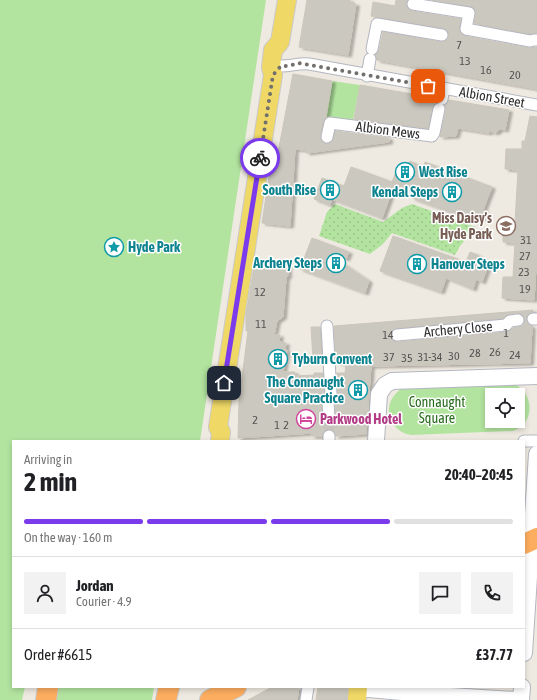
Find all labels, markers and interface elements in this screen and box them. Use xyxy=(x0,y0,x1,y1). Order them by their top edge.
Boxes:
house number: 7 xyxy=(456,38,462,52)
house number: 13 xyxy=(459,54,471,68)
house number: 16 xyxy=(480,63,492,77)
house number: 20 xyxy=(509,68,521,82)
pin xyxy=(411,69,445,103)
icon: bag xyxy=(417,75,439,97)
street label: Albion Street xyxy=(458,83,526,111)
street label: Albion Mews xyxy=(355,118,421,142)
courier xyxy=(240,138,280,178)
icon: bike xyxy=(249,147,271,169)
building icon: West Rise xyxy=(394,161,416,183)
place label: West Rise xyxy=(418,164,468,180)
building icon: South Rise xyxy=(319,179,341,201)
building icon: Kendal Steps xyxy=(441,181,463,203)
place label: South Rise xyxy=(263,182,316,198)
place label: Kendal Steps xyxy=(372,184,438,200)
place label: Miss Daisy’s Hyde Park xyxy=(432,210,493,242)
school or university icon: Miss Daisy’s Hyde Park xyxy=(495,215,517,237)
house number: 31 xyxy=(520,233,532,247)
place icon: Hyde Park xyxy=(103,236,125,258)
place label: Hyde Park xyxy=(128,239,181,255)
house number: 27 xyxy=(519,249,531,263)
building icon: Archery Steps xyxy=(325,252,347,274)
building icon: Hanover Steps xyxy=(406,253,428,275)
place label: Archery Steps xyxy=(252,255,322,271)
place label: Hanover Steps xyxy=(431,256,505,272)
house number: 23 xyxy=(518,265,530,279)
house number: 19 xyxy=(519,282,531,296)
house number: 12 xyxy=(254,285,266,299)
house number: 11 xyxy=(255,317,267,331)
street label: Archery Close xyxy=(423,318,493,340)
house number: 1 xyxy=(503,326,509,340)
house number: 14 xyxy=(382,328,394,342)
house number: 26 xyxy=(489,345,501,359)
house number: 28 xyxy=(469,346,481,360)
building icon: Tyburn Convent xyxy=(267,348,289,370)
house number: 24 xyxy=(509,348,521,362)
house number: 30 xyxy=(448,349,460,363)
house number: 37 xyxy=(383,350,395,364)
house number: 31-34 xyxy=(418,350,443,364)
place label: Tyburn Convent xyxy=(292,351,372,367)
house number: 35 xyxy=(401,351,413,365)
pin xyxy=(207,366,241,400)
icon: home xyxy=(213,372,235,394)
place label: The Connaught Square Practice xyxy=(265,374,344,406)
building icon: The Connaught Square Practice xyxy=(347,379,369,401)
map controls xyxy=(485,388,525,428)
button: locate xyxy=(485,388,525,428)
park label: Connaught Square xyxy=(409,394,465,426)
hotel icon: Parkwood Hotel xyxy=(295,408,317,430)
place label: Parkwood Hotel xyxy=(320,411,402,427)
house number: 2 xyxy=(252,413,258,427)
house number: 1 xyxy=(274,418,280,432)
house number: 2 xyxy=(283,418,289,432)
text: Arriving in xyxy=(24,452,72,467)
text: 20:40–20:45 xyxy=(445,466,513,483)
text: 2 min xyxy=(24,467,77,497)
text: On the way · 160 m xyxy=(24,530,112,545)
button: person xyxy=(24,572,66,614)
button: chat xyxy=(419,572,461,614)
button: phone xyxy=(471,572,513,614)
text: Jordan xyxy=(76,577,114,594)
text: Courier · 4.9 xyxy=(76,594,132,609)
text: Order #6615 xyxy=(24,646,92,663)
text: £37.77 xyxy=(476,646,513,663)

